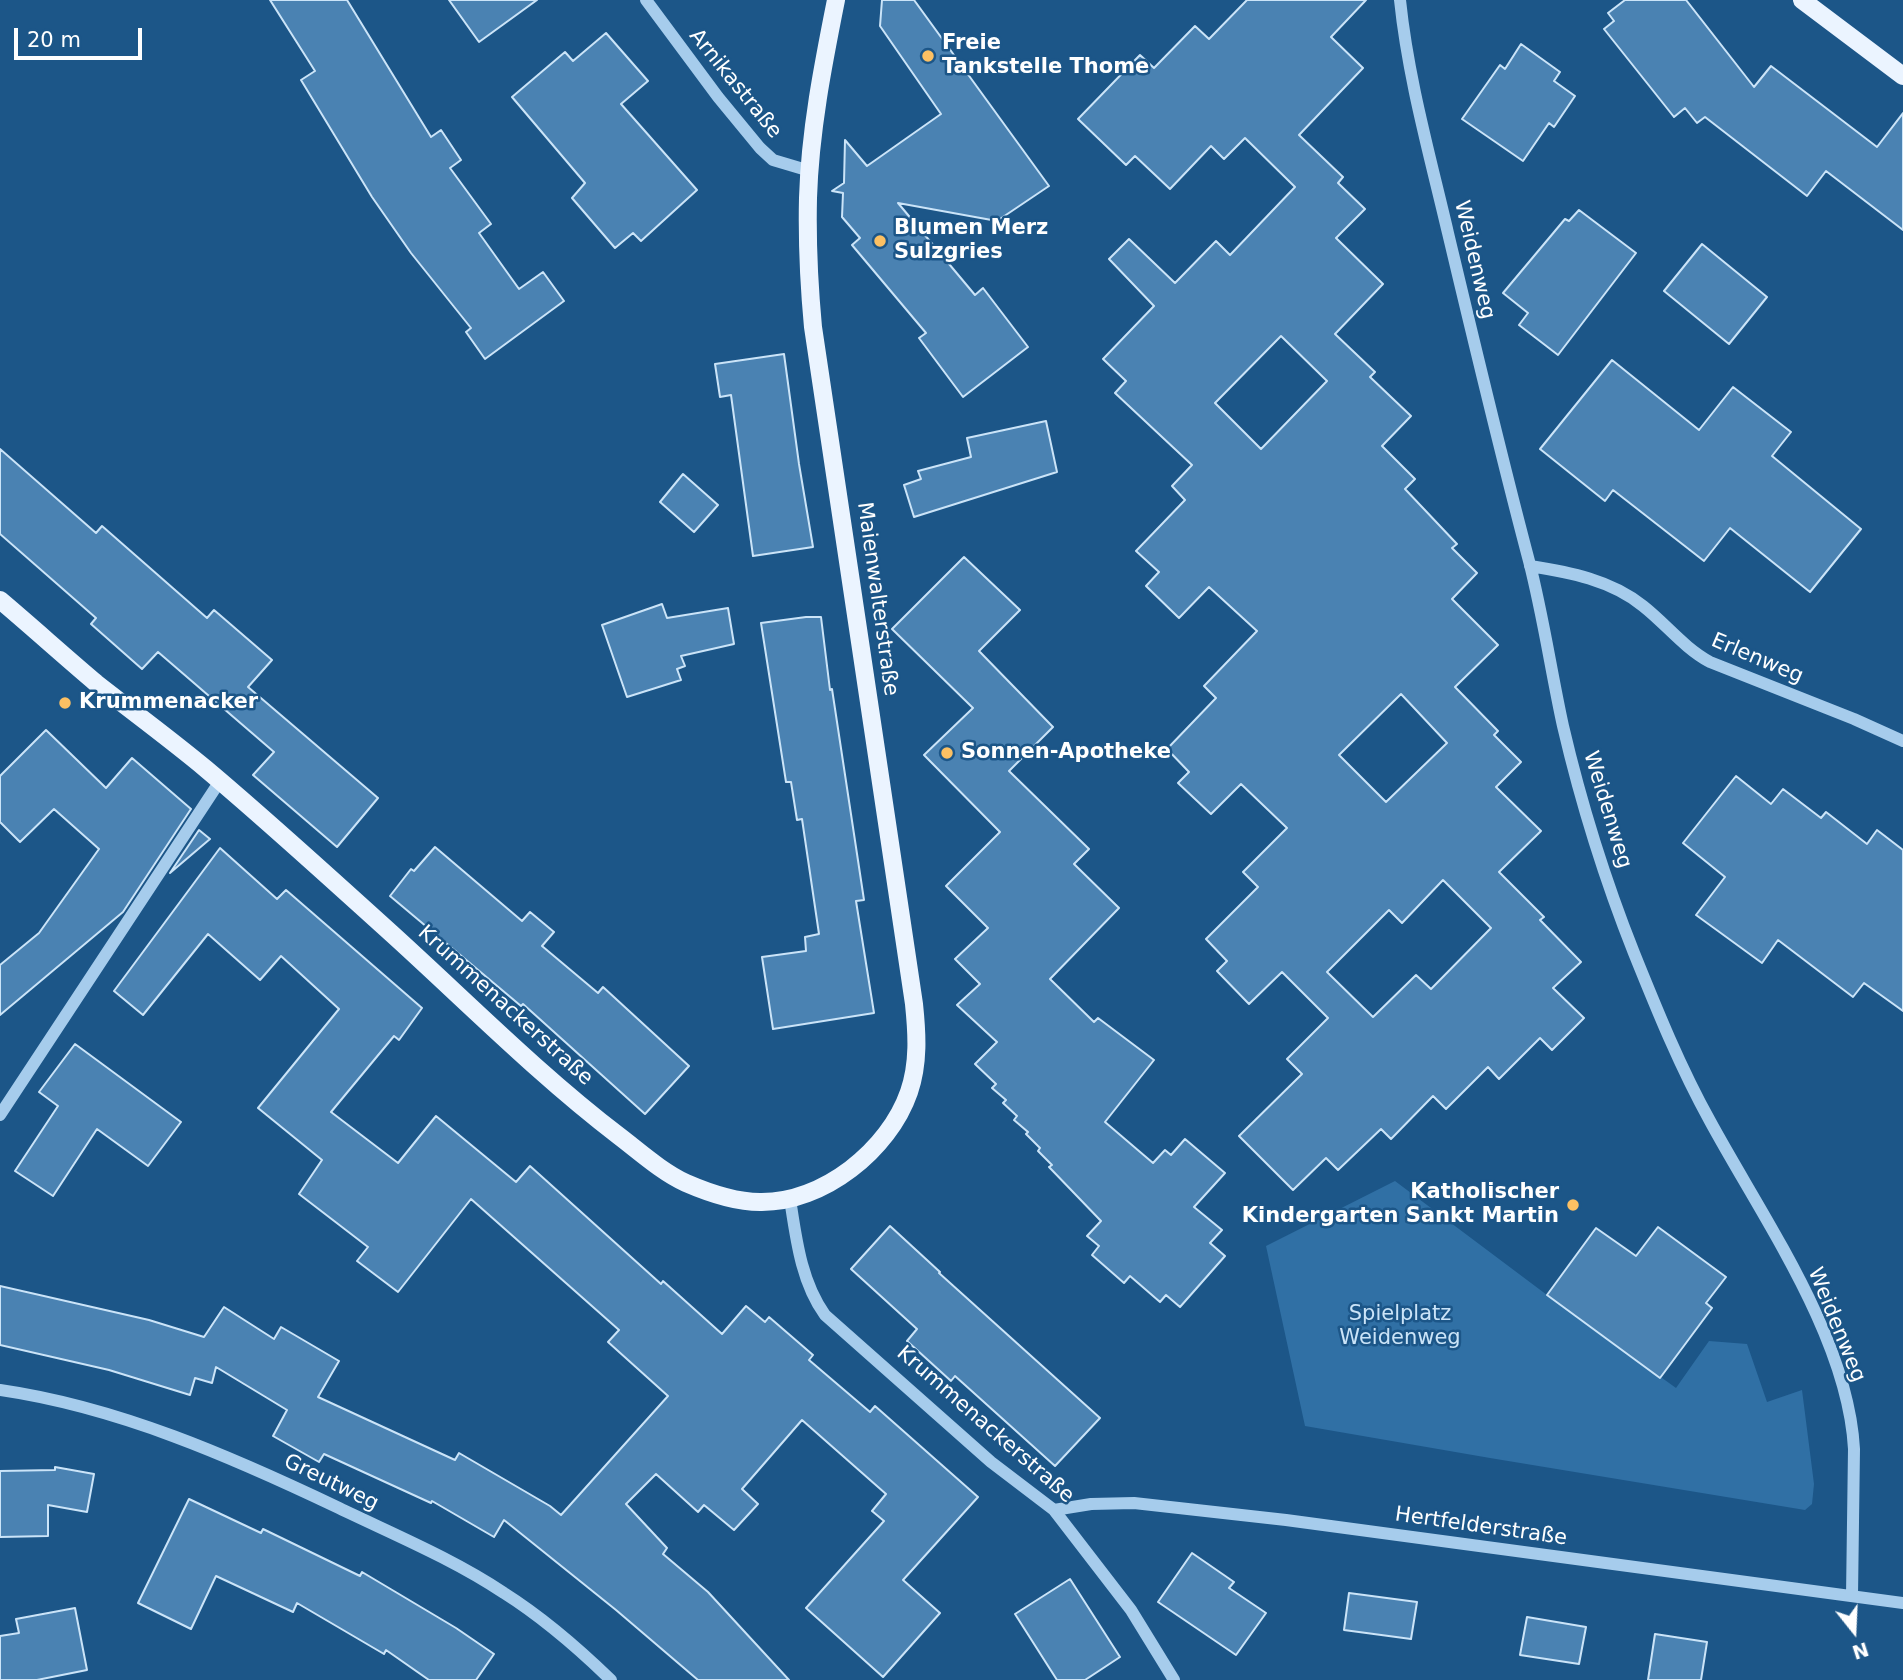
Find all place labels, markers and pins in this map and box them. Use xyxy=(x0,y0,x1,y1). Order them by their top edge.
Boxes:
place label: Freie Tankstelle Thome xyxy=(942,31,1149,81)
marker: Freie Tankstelle Thome xyxy=(920,48,936,64)
place label: Blumen Merz Sulzgries xyxy=(894,216,1048,266)
marker: Blumen Merz Sulzgries xyxy=(872,233,888,249)
place label: Krummenacker xyxy=(79,690,258,716)
marker: Krummenacker xyxy=(57,695,73,711)
place label: Sonnen-Apotheke xyxy=(961,740,1171,766)
marker: Sonnen-Apotheke xyxy=(939,745,955,761)
place label: Katholischer Kindergarten Sankt Martin xyxy=(1242,1180,1559,1230)
marker: Katholischer Kindergarten Sankt Martin xyxy=(1565,1197,1581,1213)

